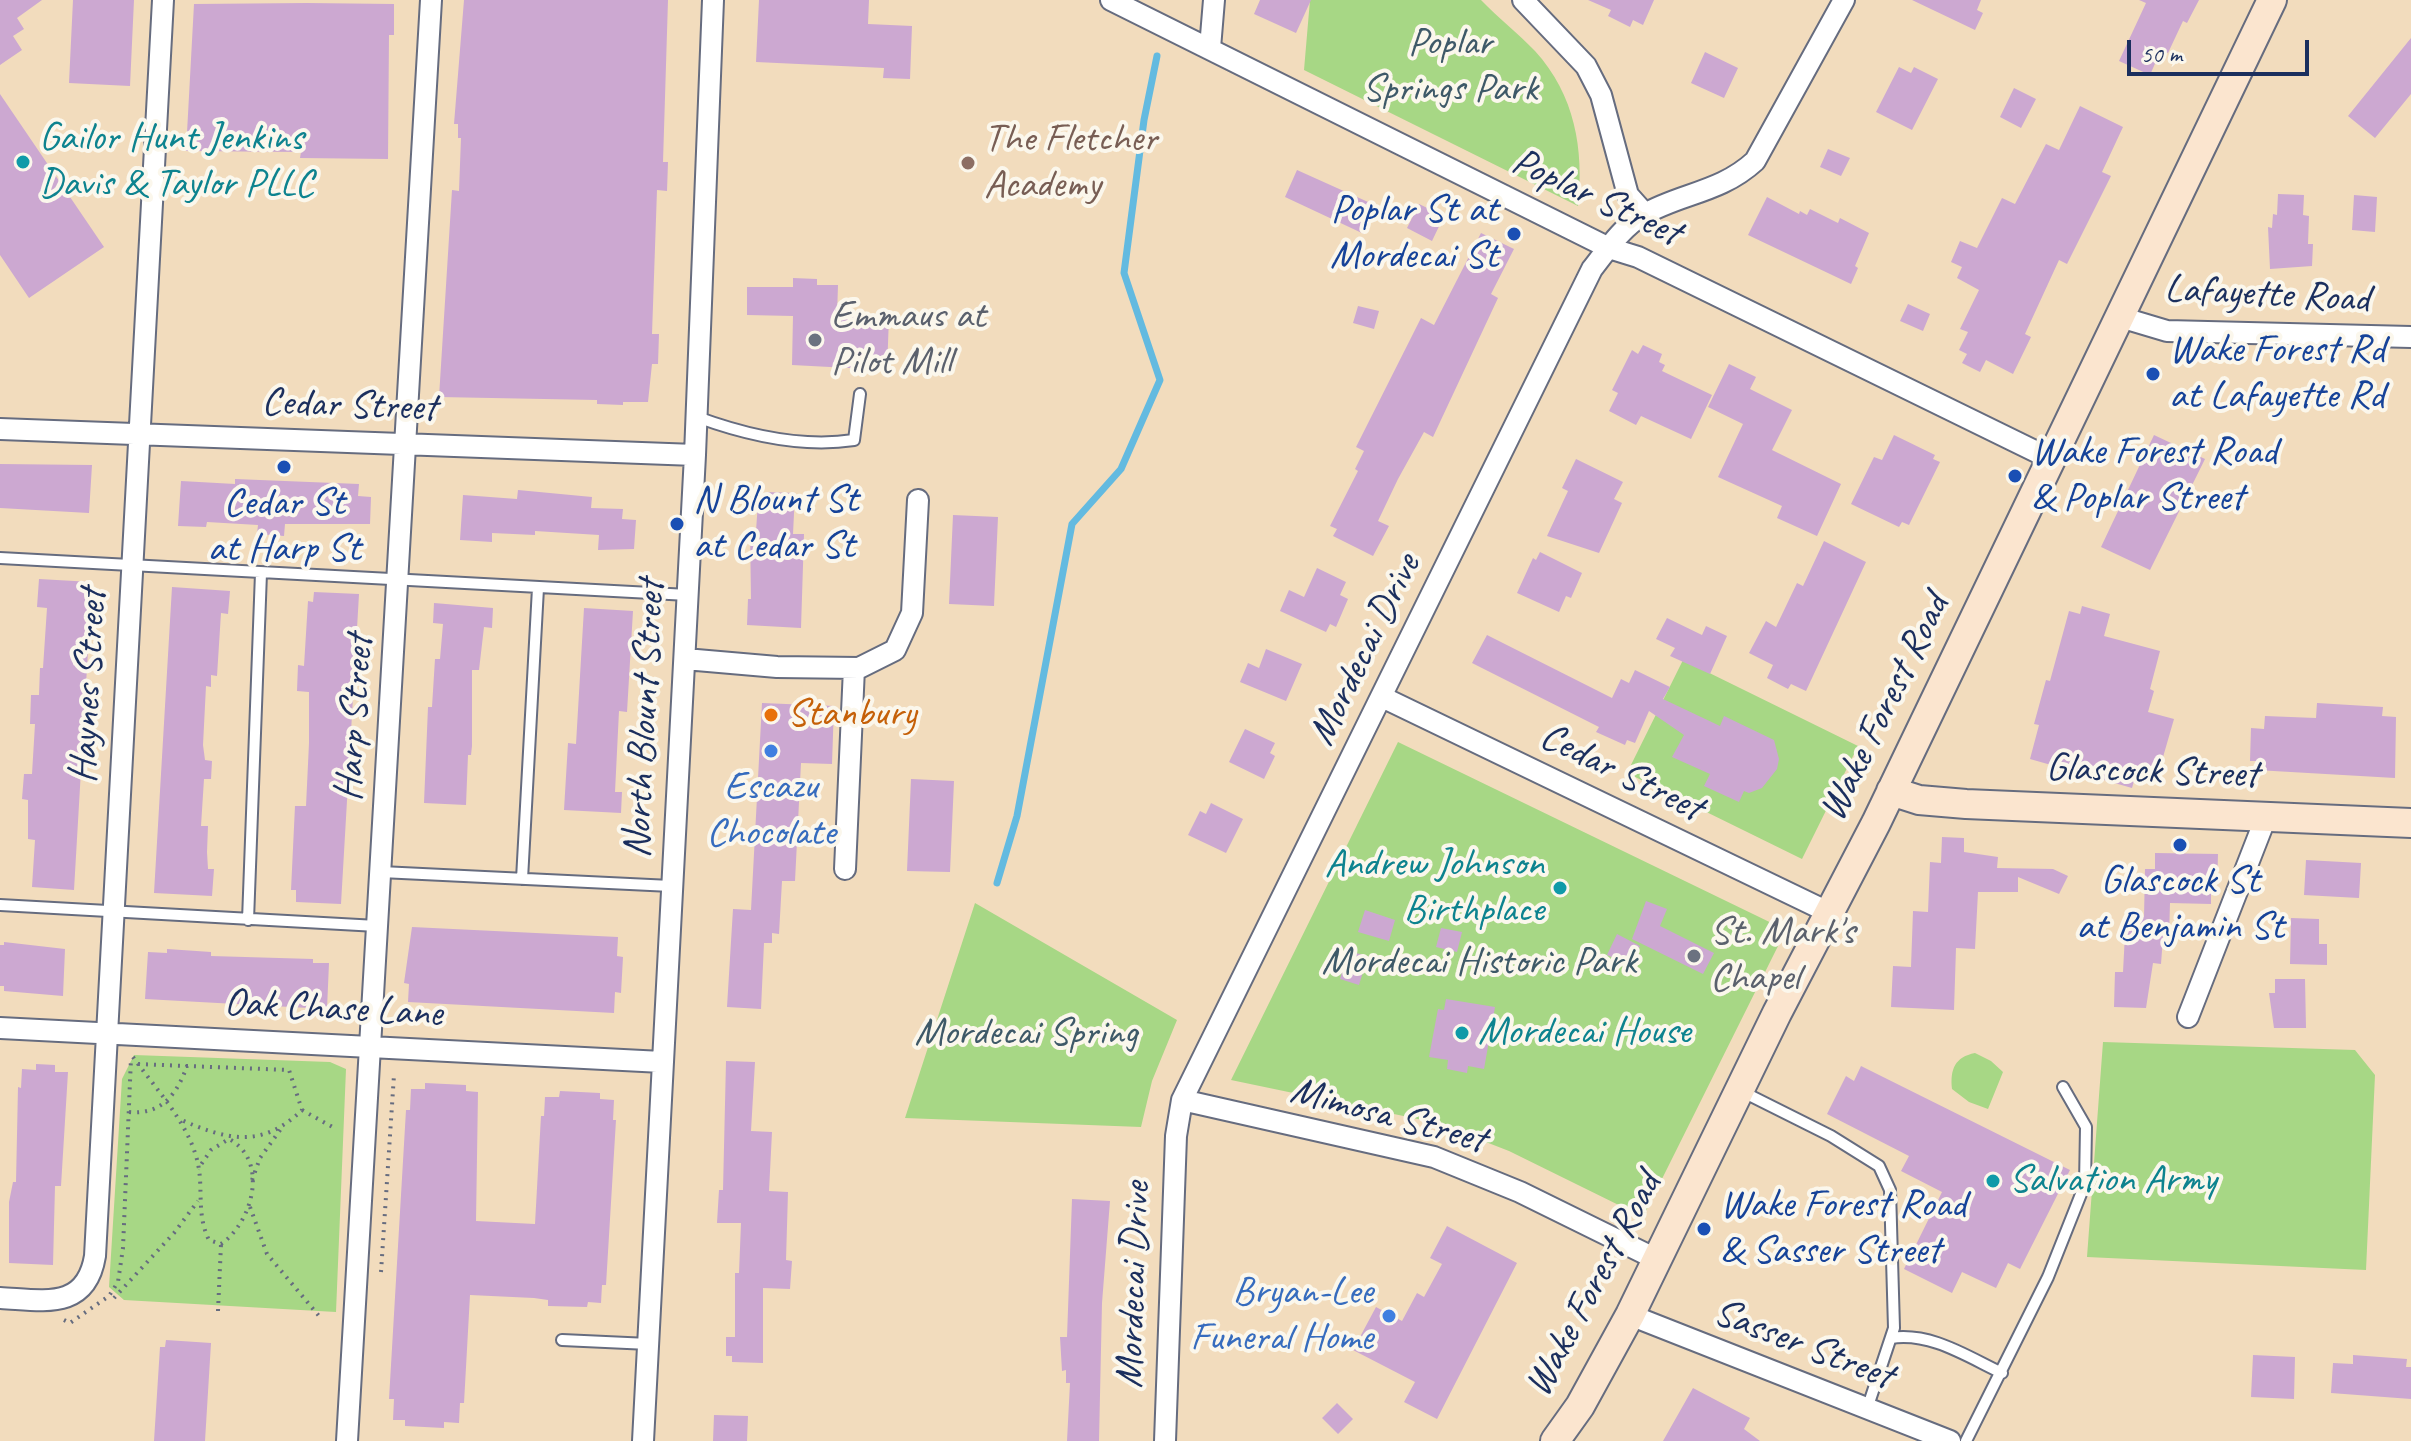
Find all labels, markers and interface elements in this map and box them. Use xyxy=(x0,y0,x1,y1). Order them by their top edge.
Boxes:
park label: Poplar Springs Park xyxy=(1362,20,1538,114)
scale bar xyxy=(2131,24,2313,74)
text: 50 m xyxy=(2141,39,2182,69)
place label: Gailor Hunt Jenkins Davis & Taylor PLLC xyxy=(39,115,313,209)
place label: The Fletcher Academy xyxy=(984,116,1157,210)
street label: Poplar Street xyxy=(1504,138,1688,258)
marker: Gailor Hunt Jenkins Davis & Taylor PLLC xyxy=(14,153,32,171)
marker: The Fletcher Academy xyxy=(959,154,977,172)
place label: Poplar St at Mordecai St xyxy=(1330,187,1498,281)
marker: Poplar St at Mordecai St xyxy=(1505,225,1523,243)
street label: Lafayette Road xyxy=(2163,266,2371,324)
place label: Emmaus at Pilot Mill xyxy=(831,293,985,387)
place label: Wake Forest Rd at Lafayette Rd xyxy=(2169,327,2385,421)
marker: Emmaus at Pilot Mill xyxy=(806,331,824,349)
marker: Wake Forest Rd at Lafayette Rd xyxy=(2144,365,2162,383)
street label: Cedar Street xyxy=(261,379,437,433)
place label: Wake Forest Road & Poplar Street xyxy=(2031,429,2277,523)
marker: Cedar St at Harp St xyxy=(275,458,293,476)
marker: Wake Forest Road & Poplar Street xyxy=(2006,467,2024,485)
place label: N Blount St at Cedar St xyxy=(693,477,858,571)
place label: Cedar St at Harp St xyxy=(207,480,361,574)
marker: N Blount St at Cedar St xyxy=(668,515,686,533)
street label: Mordecai Drive xyxy=(1298,547,1432,753)
street label: North Blount Street xyxy=(614,579,676,859)
street label: Wake Forest Road xyxy=(1810,587,1960,829)
street label: Haynes Street xyxy=(60,588,118,784)
street label: Harp Street xyxy=(325,633,385,803)
place label: Stanbury xyxy=(787,691,916,739)
marker: Stanbury xyxy=(762,706,780,724)
street label: Cedar Street xyxy=(1532,713,1710,833)
marker: Escazu Chocolate xyxy=(762,742,780,760)
street label: Glascock Street xyxy=(2045,744,2259,800)
place label: Escazu Chocolate xyxy=(706,764,836,858)
marker: Glascock St at Benjamin St xyxy=(2171,836,2189,854)
place label: Andrew Johnson Birthplace xyxy=(1325,841,1544,935)
place label: Glascock St at Benjamin St xyxy=(2076,858,2284,952)
marker: Andrew Johnson Birthplace xyxy=(1551,879,1569,897)
place label: St. Mark's Chapel xyxy=(1710,909,1855,1003)
park label: Mordecai Historic Park xyxy=(1321,939,1637,987)
marker: St. Mark's Chapel xyxy=(1685,947,1703,965)
street label: Oak Chase Lane xyxy=(223,979,443,1039)
place label: Mordecai House xyxy=(1478,1009,1691,1057)
park label: Mordecai Spring xyxy=(914,1010,1138,1058)
marker: Mordecai House xyxy=(1453,1024,1471,1042)
street label: Mimosa Street xyxy=(1285,1067,1491,1165)
place label: Salvation Army xyxy=(2009,1157,2216,1205)
street label: Wake Forest Road xyxy=(1515,1165,1673,1405)
marker: Salvation Army xyxy=(1984,1172,2002,1190)
street label: Mordecai Drive xyxy=(1106,1181,1162,1389)
place label: Wake Forest Road & Sasser Street xyxy=(1720,1182,1966,1276)
marker: Wake Forest Road & Sasser Street xyxy=(1695,1220,1713,1238)
place label: Bryan-Lee Funeral Home xyxy=(1190,1269,1373,1363)
street label: Sasser Street xyxy=(1707,1289,1899,1401)
marker: Bryan-Lee Funeral Home xyxy=(1380,1307,1398,1325)

